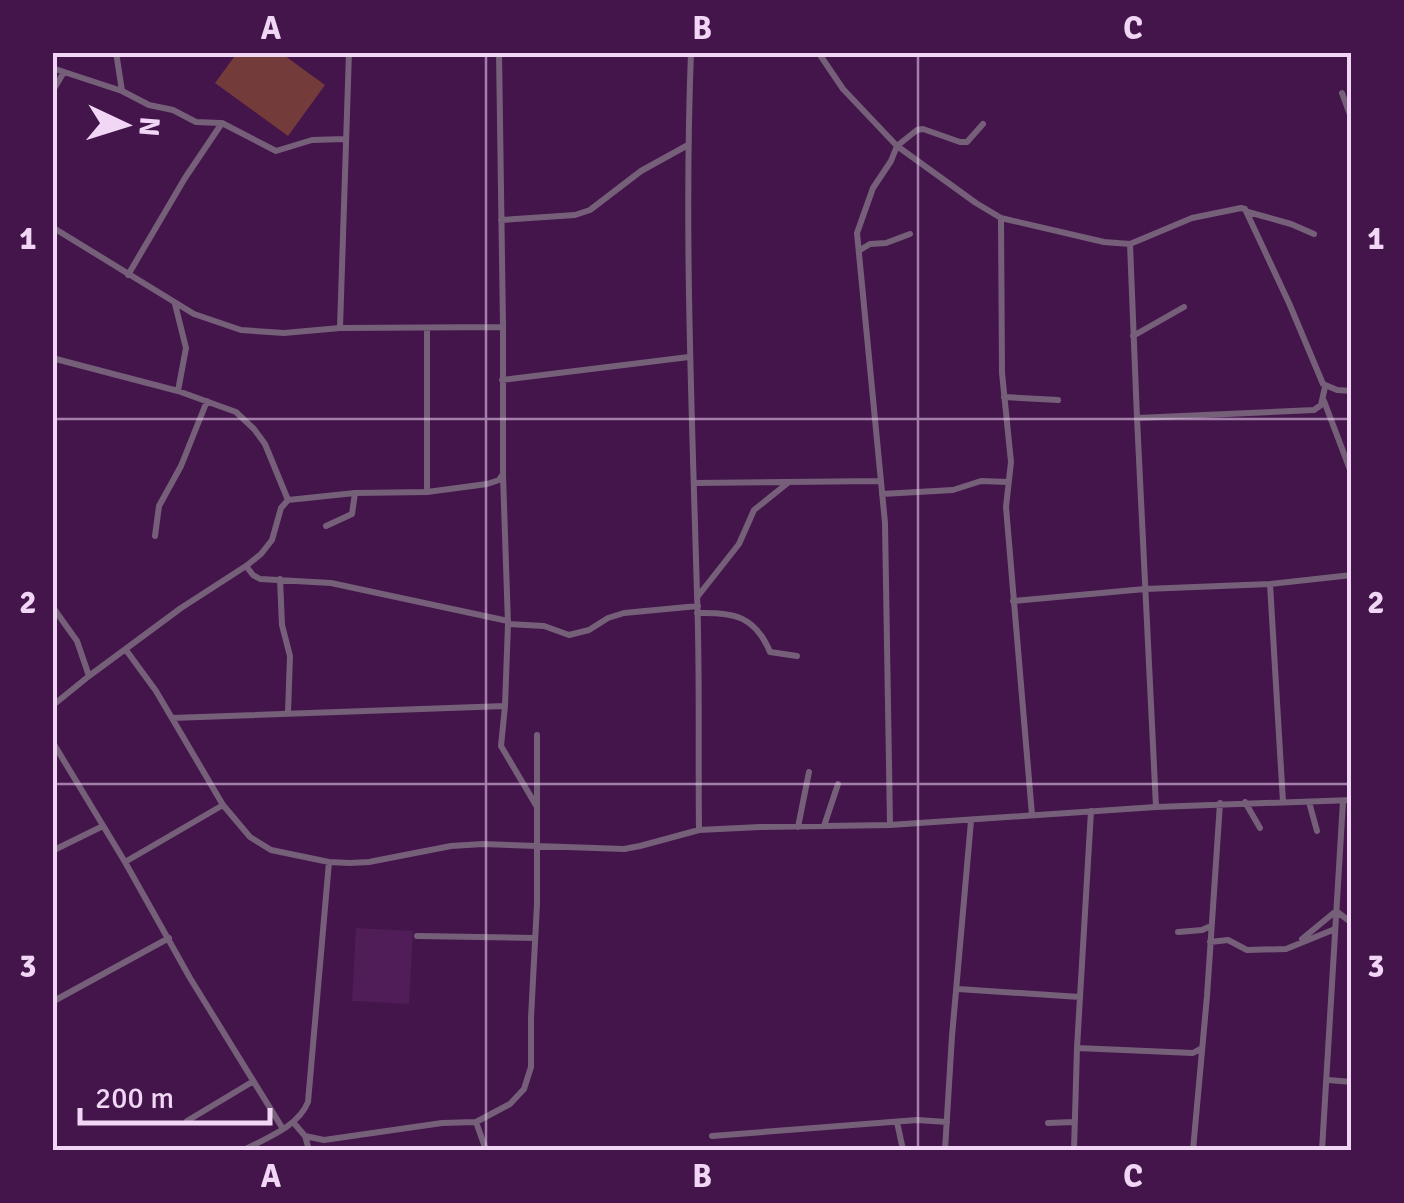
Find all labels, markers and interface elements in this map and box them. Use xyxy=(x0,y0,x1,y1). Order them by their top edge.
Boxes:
text: A xyxy=(261,9,282,48)
text: B xyxy=(692,9,712,48)
text: C xyxy=(1123,9,1143,48)
north arrow xyxy=(75,75,175,175)
text: N xyxy=(131,116,167,138)
text: 1 xyxy=(19,219,37,258)
text: 1 xyxy=(1367,219,1385,258)
text: 2 xyxy=(19,583,37,622)
text: 2 xyxy=(1367,583,1385,622)
text: 3 xyxy=(19,947,37,986)
text: 3 xyxy=(1367,947,1385,986)
scale bar xyxy=(80,1063,270,1125)
text: 200 m xyxy=(95,1080,174,1117)
text: A xyxy=(261,1157,282,1196)
text: B xyxy=(692,1157,712,1196)
text: C xyxy=(1123,1157,1143,1196)

